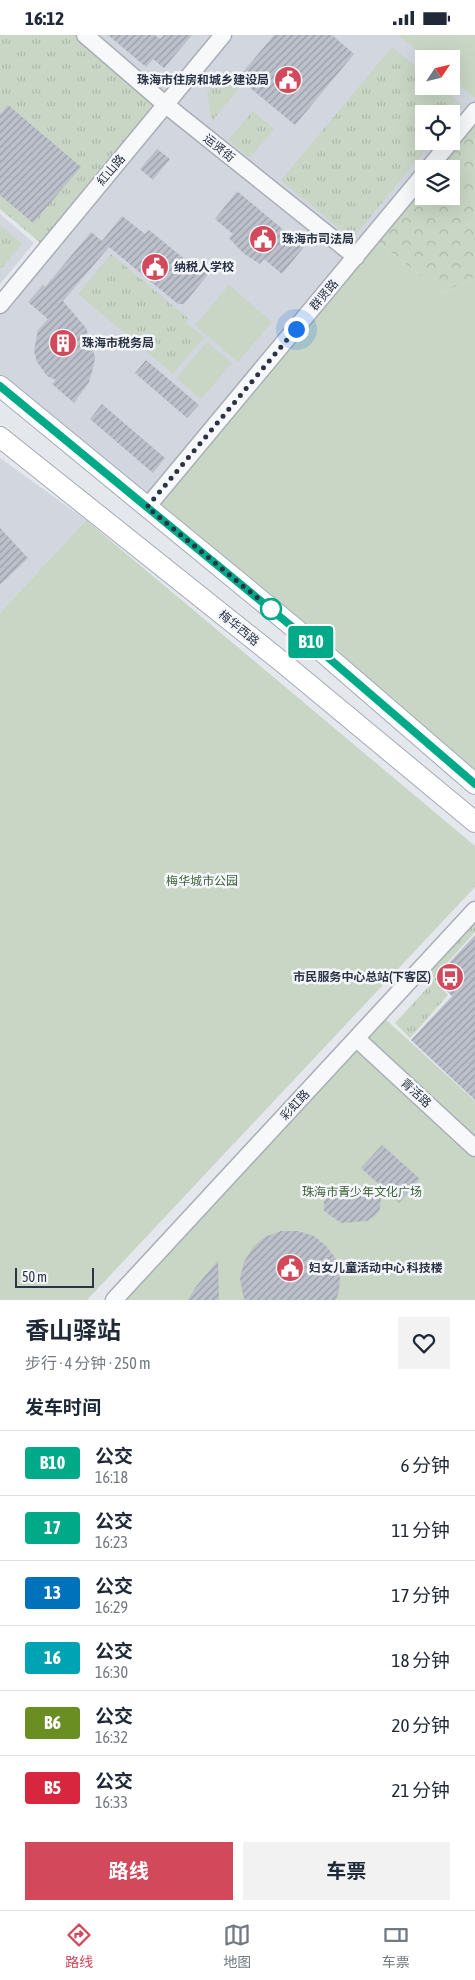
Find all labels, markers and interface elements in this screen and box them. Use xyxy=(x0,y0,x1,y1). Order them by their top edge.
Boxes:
text: 16:12 xyxy=(25,7,64,29)
north arrow xyxy=(415,50,460,95)
map controls xyxy=(415,50,460,205)
public building icon: 珠海市住房和城乡建设局 xyxy=(273,65,303,95)
place label: 珠海市住房和城乡建设局 xyxy=(137,73,269,87)
button: locate xyxy=(415,105,460,150)
street label: 运贤街 xyxy=(201,131,237,165)
street label: 紅山路 xyxy=(94,152,128,188)
button: layers xyxy=(415,160,460,205)
public building icon: 珠海市司法局 xyxy=(248,224,278,254)
place label: 珠海市司法局 xyxy=(282,232,354,246)
public building icon: 纳税人学校 xyxy=(140,252,170,282)
place label: 纳税人学校 xyxy=(174,260,234,274)
street label: 群贤路 xyxy=(307,277,341,313)
your location xyxy=(284,317,309,342)
building icon: 珠海市税务局 xyxy=(48,328,78,358)
place label: 珠海市税务局 xyxy=(82,336,154,350)
unlabelled marker xyxy=(260,598,282,620)
street label: 梅华西路 xyxy=(216,607,262,649)
line badge: B10 xyxy=(282,626,340,658)
text: B10 xyxy=(298,631,324,652)
park label: 梅华城市公园 xyxy=(166,874,238,888)
bus stop icon: 市民服务中心总站(下客区) xyxy=(435,962,465,992)
place label: 市民服务中心总站(下客区) xyxy=(293,970,431,984)
street label: 青活路 xyxy=(398,1076,434,1110)
street label: 彩虹路 xyxy=(278,1087,312,1123)
park label: 珠海市青少年文化广场 xyxy=(302,1185,422,1199)
public building icon: 妇女儿童活动中心 科技楼 xyxy=(275,1253,305,1283)
place label: 妇女儿童活动中心 科技楼 xyxy=(309,1261,443,1275)
scale bar xyxy=(15,1265,94,1288)
text: 50 m xyxy=(22,1269,47,1285)
text: 香山驿站 xyxy=(25,1317,121,1344)
button: heart xyxy=(398,1317,450,1369)
text: 步行 · 4 分钟 · 250 m xyxy=(25,1354,151,1372)
text: 发车时间 xyxy=(25,1396,101,1418)
text: 公交 xyxy=(95,1445,133,1467)
text: B10 xyxy=(40,1452,65,1473)
text: 6 分钟 xyxy=(400,1454,450,1476)
text: 16:18 xyxy=(95,1468,128,1486)
text: 公交 xyxy=(95,1510,133,1532)
text: 17 xyxy=(44,1517,61,1538)
text: 11 分钟 xyxy=(392,1519,450,1541)
text: 16:23 xyxy=(95,1533,128,1551)
text: 公交 xyxy=(95,1575,133,1597)
text: 13 xyxy=(44,1582,61,1603)
text: 17 分钟 xyxy=(392,1584,450,1606)
text: 16:29 xyxy=(95,1598,128,1616)
text: 公交 xyxy=(95,1640,133,1662)
text: 16 xyxy=(44,1647,61,1668)
text: 18 分钟 xyxy=(392,1649,450,1671)
text: 16:30 xyxy=(95,1663,128,1681)
text: 公交 xyxy=(95,1705,133,1727)
text: B6 xyxy=(44,1712,61,1733)
text: 20 分钟 xyxy=(392,1714,450,1736)
text: 16:32 xyxy=(95,1728,128,1746)
text: 公交 xyxy=(95,1770,133,1792)
text: B5 xyxy=(44,1777,61,1798)
text: 21 分钟 xyxy=(392,1779,450,1801)
text: 16:33 xyxy=(95,1793,128,1811)
button: 路线 xyxy=(25,1842,233,1900)
button: 车票 xyxy=(243,1842,450,1900)
tab: 路线 xyxy=(65,1921,93,1971)
tab: 地图 xyxy=(223,1921,251,1971)
tab: 车票 xyxy=(382,1921,410,1971)

